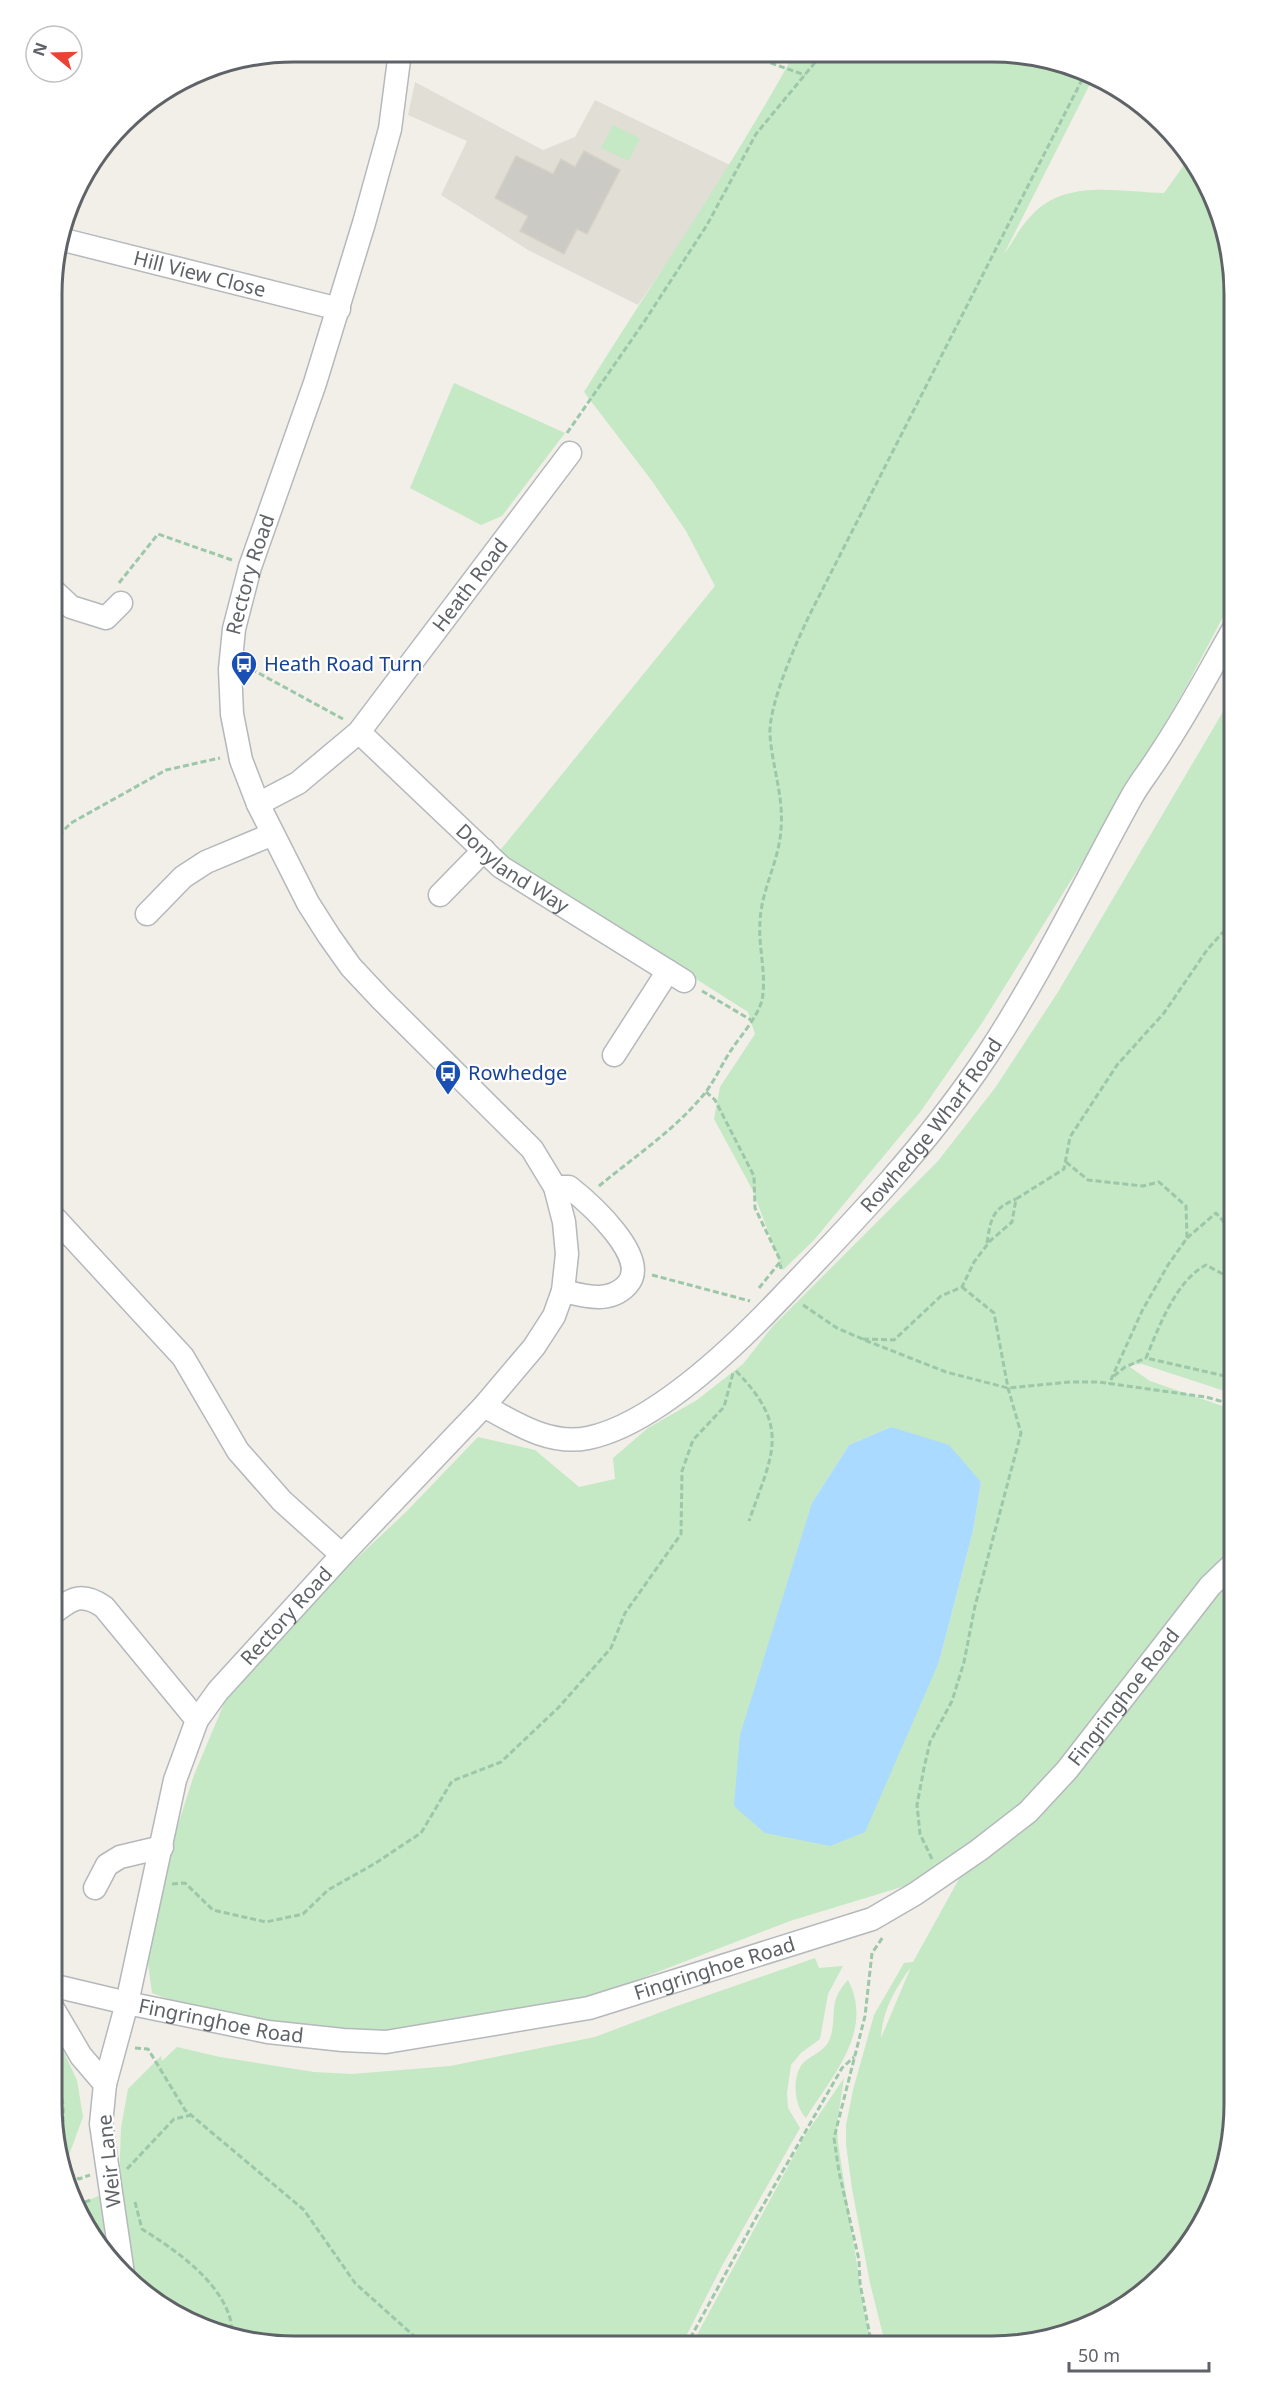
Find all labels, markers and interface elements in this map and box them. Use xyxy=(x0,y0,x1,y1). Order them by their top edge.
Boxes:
north arrow xyxy=(24,24,84,84)
text: N xyxy=(27,39,52,59)
street label: Hill View Close xyxy=(131,244,269,303)
street label: Rectory Road xyxy=(219,510,281,637)
street label: Heath Road xyxy=(426,533,514,637)
bus stop icon: Heath Road Turn xyxy=(229,649,259,687)
place label: Heath Road Turn xyxy=(264,650,422,677)
street label: Donyland Way xyxy=(450,817,575,920)
street label: Rowhedge Wharf Road xyxy=(854,1033,1008,1218)
bus stop icon: Rowhedge xyxy=(433,1058,463,1096)
place label: Rowhedge xyxy=(468,1059,567,1086)
street label: Rectory Road xyxy=(234,1561,338,1671)
street label: Fingringhoe Road xyxy=(1061,1622,1185,1771)
street label: Fingringhoe Road xyxy=(631,1930,798,2006)
street label: Fingringhoe Road xyxy=(136,1992,305,2049)
street label: Weir Lane xyxy=(90,2113,127,2209)
scale bar xyxy=(1069,2335,1208,2373)
text: 50 m xyxy=(1078,2343,1120,2367)

